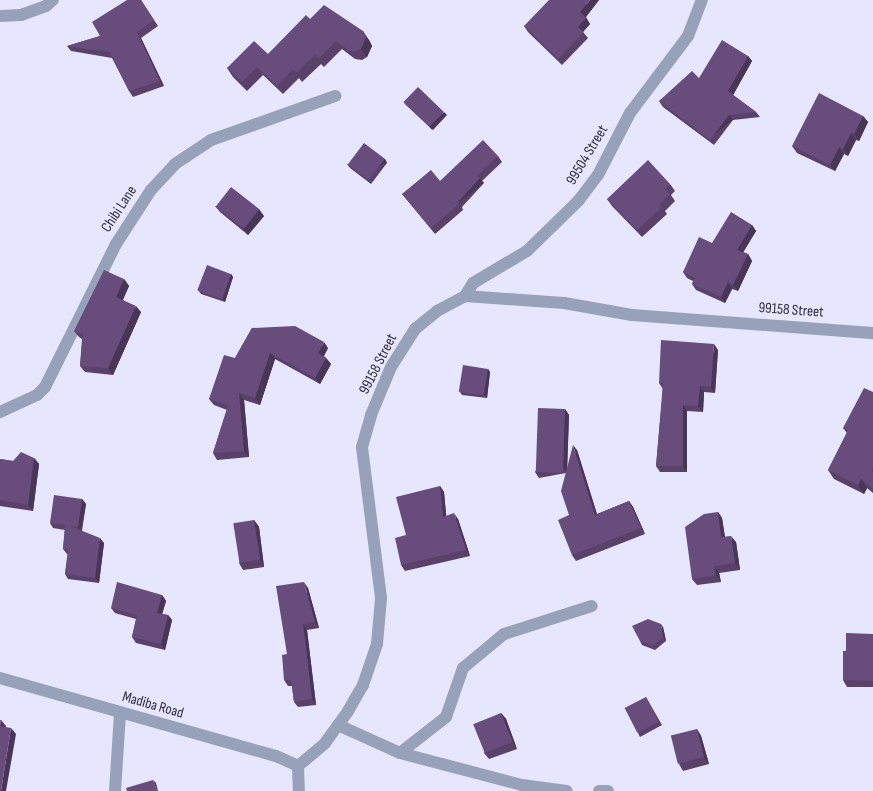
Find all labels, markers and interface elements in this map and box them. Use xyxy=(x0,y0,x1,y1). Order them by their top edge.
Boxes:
street label: 99504 Street xyxy=(562,122,612,188)
street label: Chibi Lane xyxy=(97,182,141,236)
street label: 99158 Street xyxy=(758,299,824,321)
street label: 99158 Street xyxy=(355,331,401,397)
street label: Madiba Road xyxy=(120,688,186,722)

